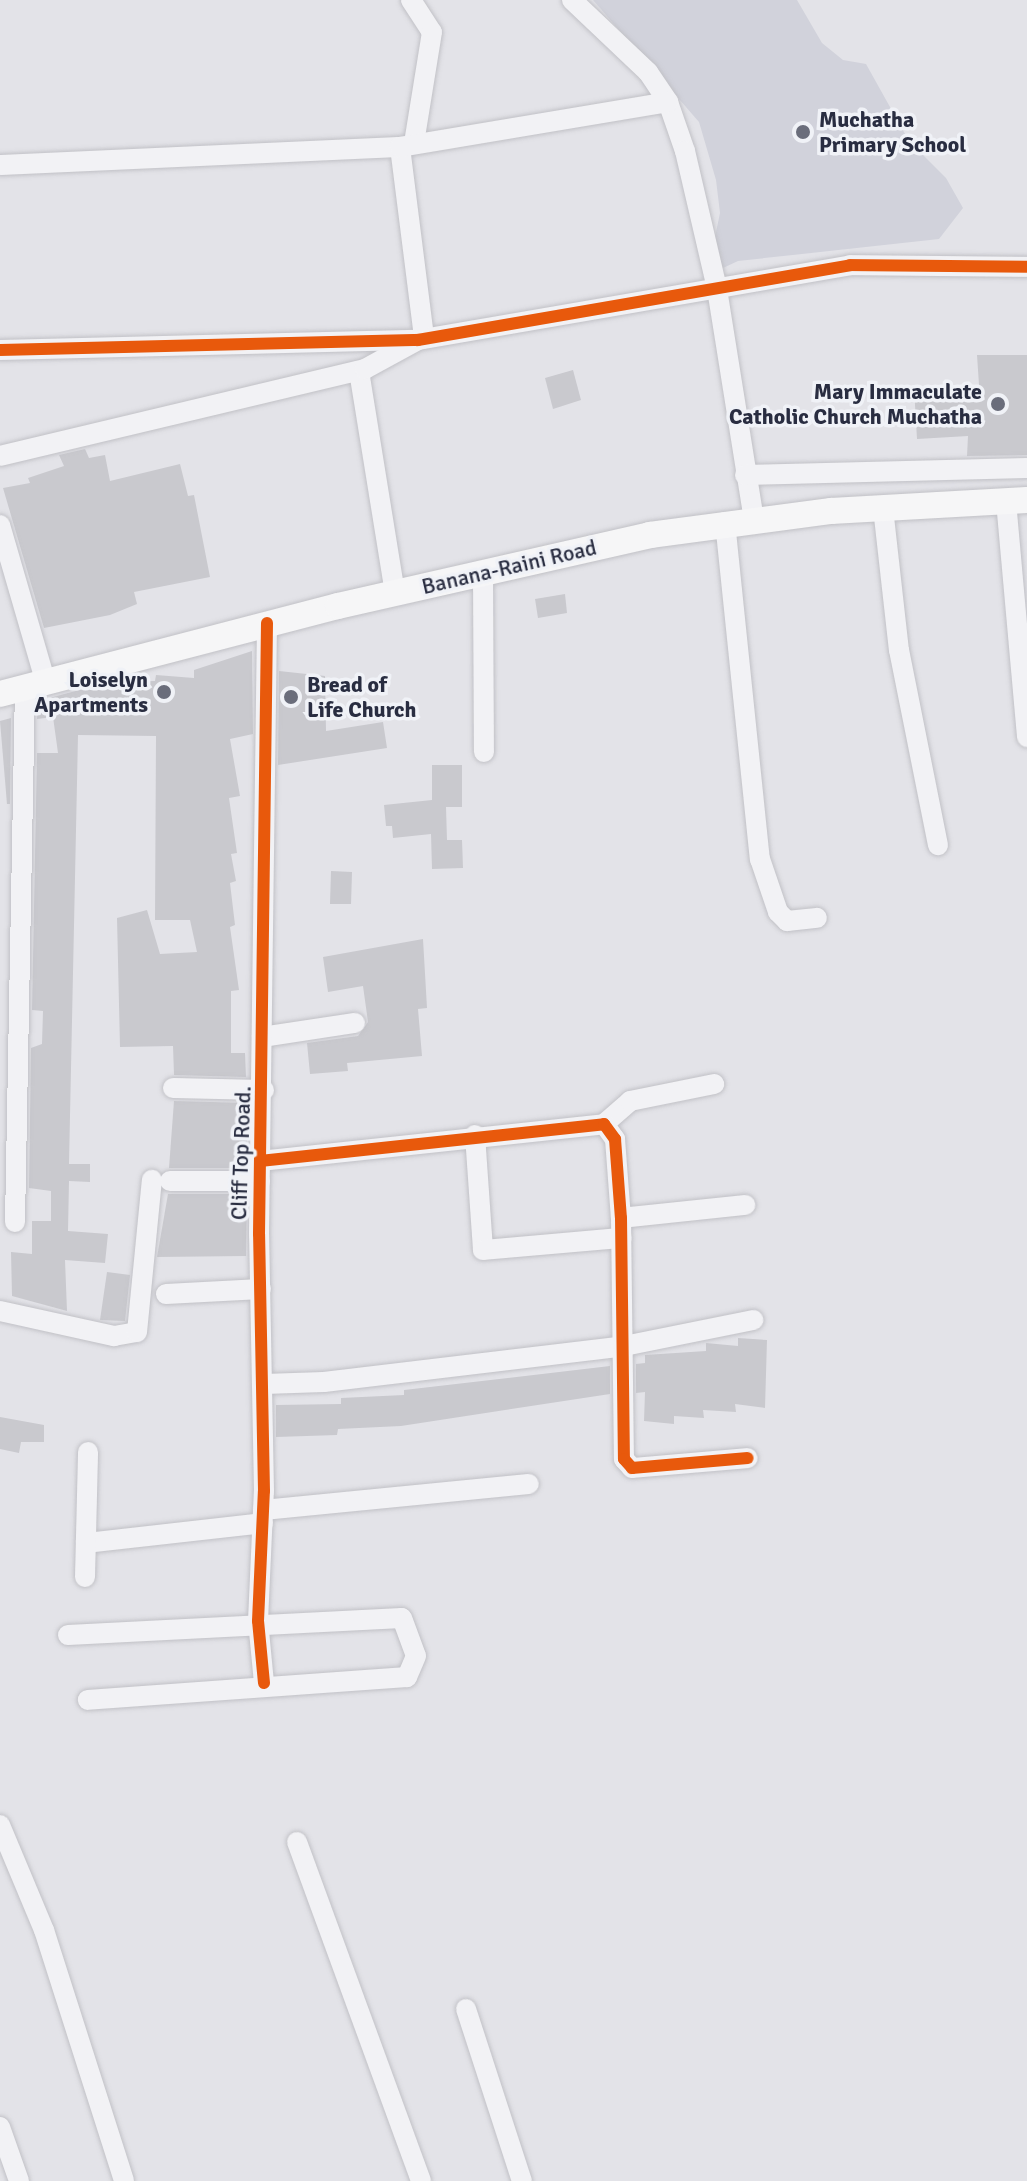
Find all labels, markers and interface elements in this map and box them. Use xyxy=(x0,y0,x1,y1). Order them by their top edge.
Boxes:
place label: Muchatha Primary School xyxy=(819,106,966,158)
marker: Muchatha Primary School xyxy=(794,123,812,141)
place label: Mary Immaculate Catholic Church Muchatha xyxy=(729,378,982,430)
marker: Mary Immaculate Catholic Church Muchatha xyxy=(989,395,1007,413)
street label: Banana-Raini Road xyxy=(419,534,599,600)
place label: Loiselyn Apartments xyxy=(34,666,148,718)
place label: Bread of Life Church xyxy=(307,671,416,722)
marker: Loiselyn Apartments xyxy=(155,683,173,701)
marker: Bread of Life Church xyxy=(282,688,300,706)
street label: Cliff Top Road. xyxy=(225,1085,257,1221)

